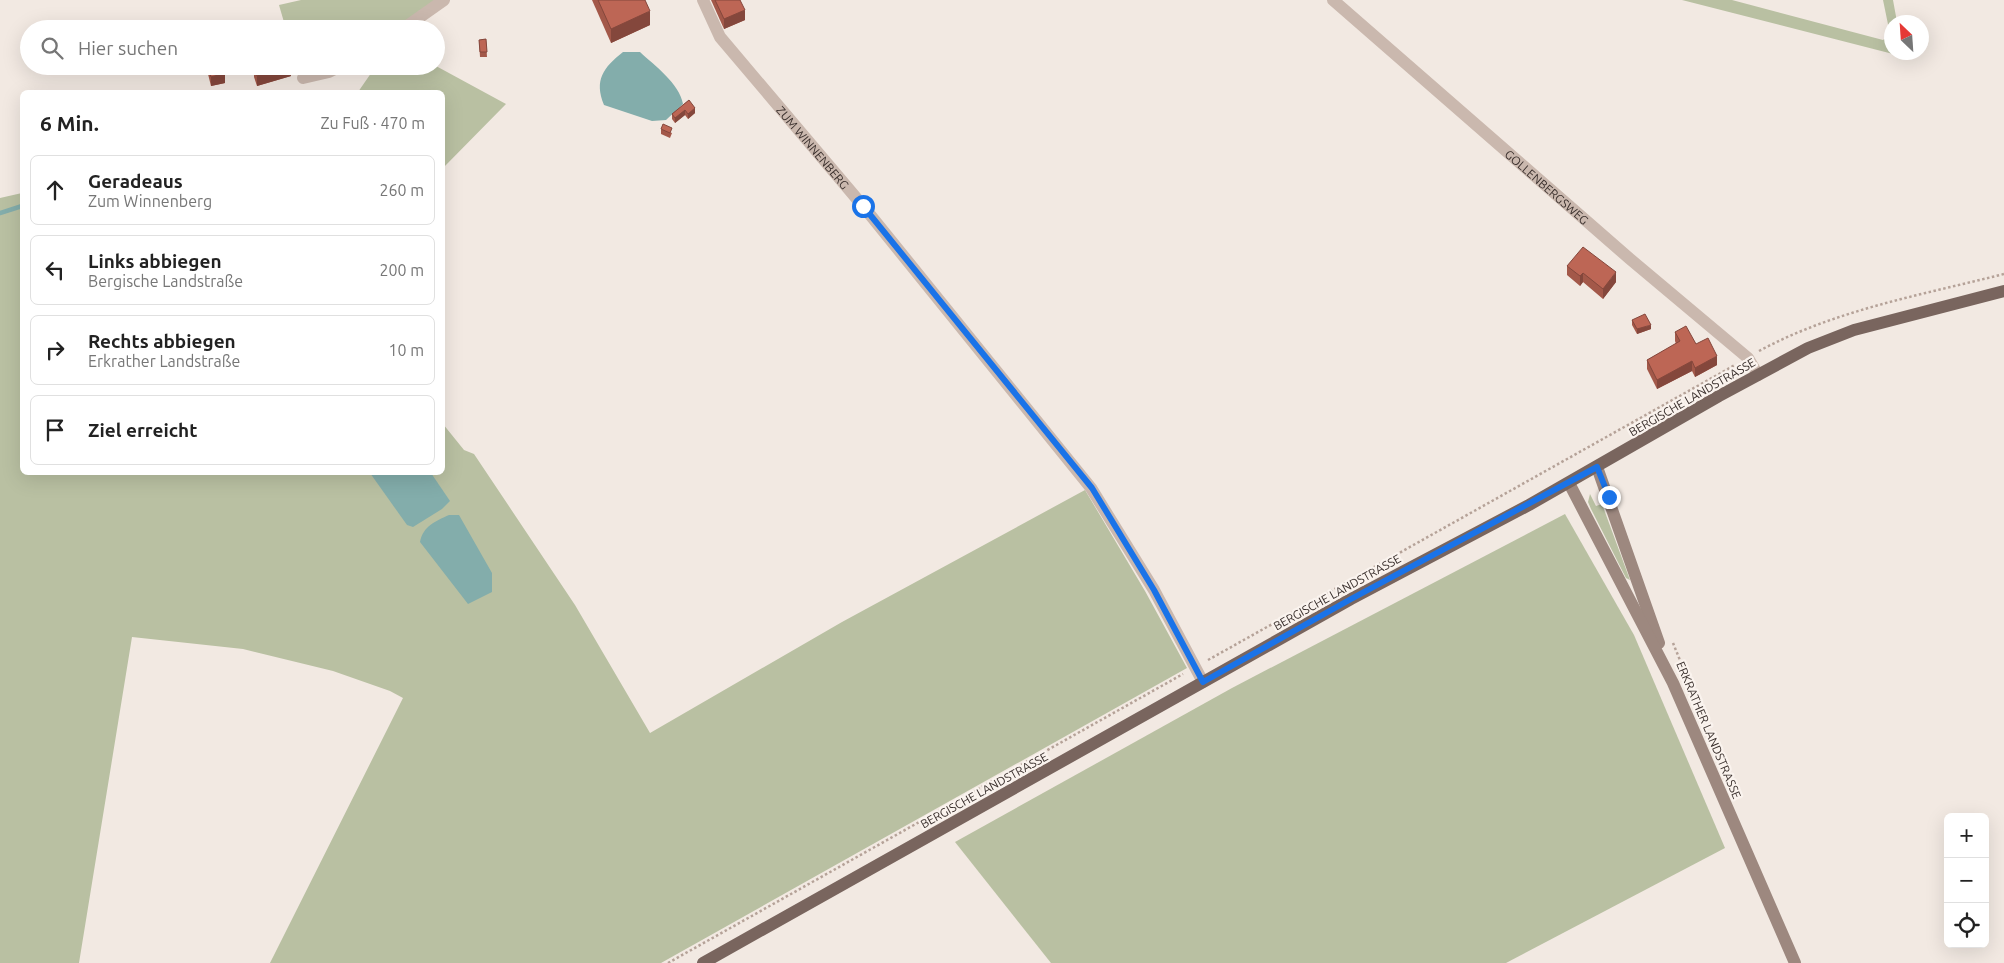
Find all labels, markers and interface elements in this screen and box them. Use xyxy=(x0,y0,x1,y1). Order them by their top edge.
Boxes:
north arrow xyxy=(1884,15,1929,60)
search box xyxy=(20,20,445,75)
icon: search xyxy=(38,34,66,62)
text: Hier suchen xyxy=(78,37,178,59)
street label: ZUM WINNENBERG xyxy=(774,103,852,191)
text: 6 Min. xyxy=(40,111,99,135)
text: Zu Fuß · 470 m xyxy=(320,114,425,132)
street label: GOLLENBERGSWEG xyxy=(1503,147,1591,227)
text: Geradeaus xyxy=(88,170,183,192)
icon: ahead xyxy=(41,176,69,204)
text: 260 m xyxy=(379,181,424,199)
text: Zum Winnenberg xyxy=(88,192,212,210)
route start xyxy=(852,195,875,218)
text: Links abbiegen xyxy=(88,250,222,272)
icon: left xyxy=(41,256,69,284)
text: 200 m xyxy=(379,261,424,279)
text: Bergische Landstraße xyxy=(88,272,243,290)
text: Rechts abbiegen xyxy=(88,330,236,352)
icon: right xyxy=(41,336,69,364)
text: 10 m xyxy=(388,341,424,359)
text: Erkrather Landstraße xyxy=(88,352,240,370)
street label: BERGISCHE LANDSTRASSE xyxy=(1627,355,1758,439)
icon: arrive xyxy=(41,416,69,444)
text: Ziel erreicht xyxy=(88,419,197,441)
route end xyxy=(1598,486,1621,509)
street label: BERGISCHE LANDSTRASSE xyxy=(1271,551,1403,632)
street label: ERKRATHER LANDSTRASSE xyxy=(1674,659,1744,801)
street label: BERGISCHE LANDSTRASSE xyxy=(918,749,1050,830)
map controls xyxy=(1944,813,1989,948)
button: + xyxy=(1944,813,1989,858)
button: − xyxy=(1944,858,1989,903)
button: locate xyxy=(1944,903,1989,948)

